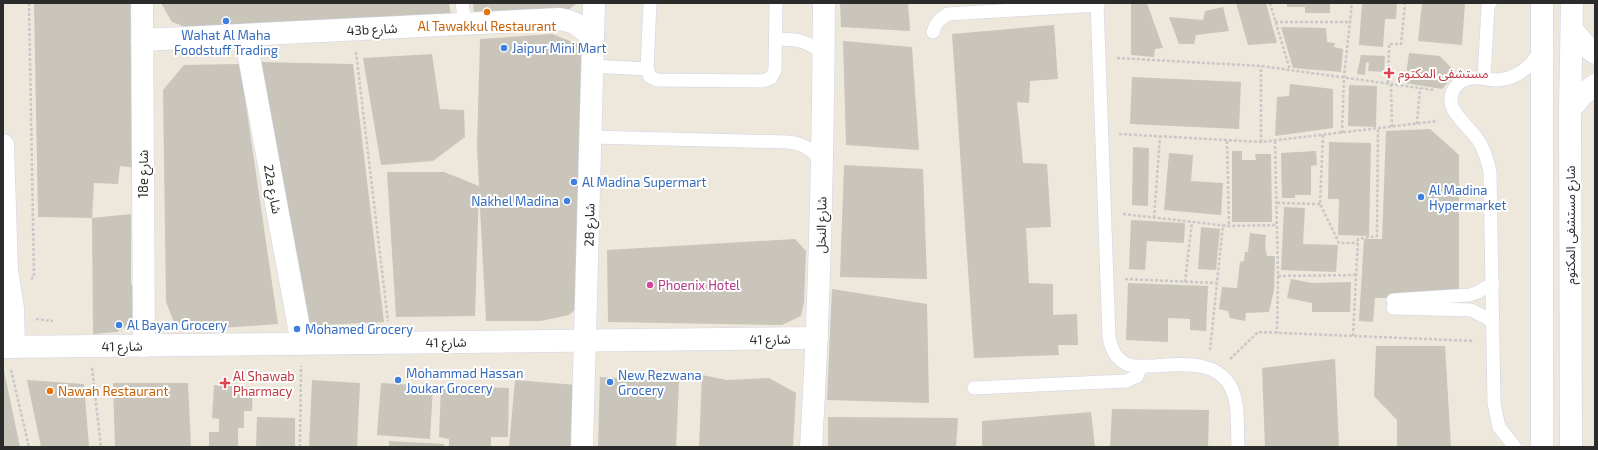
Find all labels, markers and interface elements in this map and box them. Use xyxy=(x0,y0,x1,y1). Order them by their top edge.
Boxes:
marker: Al Tawakkul Restaurant xyxy=(482,7,492,17)
marker: Wahat Al Maha Foodstuff Trading xyxy=(221,16,231,26)
place label: Al Tawakkul Restaurant xyxy=(418,18,556,34)
street label: 43b شارع xyxy=(346,20,398,41)
place label: Wahat Al Maha Foodstuff Trading xyxy=(174,27,278,58)
place label: Jaipur Mini Mart xyxy=(512,40,607,56)
marker: Jaipur Mini Mart xyxy=(499,43,509,53)
place label: مستشفى المكتوم xyxy=(1398,65,1489,83)
marker: مستشفى المكتوم xyxy=(1383,67,1395,79)
street label: 18e شارع xyxy=(135,150,154,198)
street label: 22a شارع xyxy=(258,163,285,216)
street label: شارع مستشفى المكتوم xyxy=(1562,166,1581,284)
place label: Al Madina Supermart xyxy=(582,174,706,190)
marker: Al Madina Supermart xyxy=(569,177,579,187)
place label: Al Madina Hypermarket xyxy=(1429,182,1506,213)
marker: Al Madina Hypermarket xyxy=(1416,192,1426,202)
place label: Nakhel Madina xyxy=(471,193,559,209)
marker: Nakhel Madina xyxy=(562,196,572,206)
street label: شارع النخل xyxy=(813,196,832,254)
street label: شارع 28 xyxy=(581,203,600,247)
place label: Phoenix Hotel xyxy=(658,277,740,293)
marker: Phoenix Hotel xyxy=(645,280,655,290)
place label: Al Bayan Grocery xyxy=(127,317,227,333)
marker: Al Bayan Grocery xyxy=(114,320,124,330)
place label: Mohamed Grocery xyxy=(305,321,413,337)
marker: Mohamed Grocery xyxy=(292,324,302,334)
street label: شارع 41 xyxy=(749,331,791,350)
street label: شارع 41 xyxy=(425,334,467,353)
street label: شارع 41 xyxy=(101,338,143,357)
place label: Mohammad Hassan Joukar Grocery xyxy=(406,365,523,396)
place label: New Rezwana Grocery xyxy=(618,367,702,398)
place label: Al Shawab Pharmacy xyxy=(233,368,295,399)
marker: Mohammad Hassan Joukar Grocery xyxy=(393,375,403,385)
marker: New Rezwana Grocery xyxy=(605,377,615,387)
marker: Al Shawab Pharmacy xyxy=(220,378,230,388)
place label: Nawah Restaurant xyxy=(58,383,169,399)
marker: Nawah Restaurant xyxy=(45,386,55,396)

